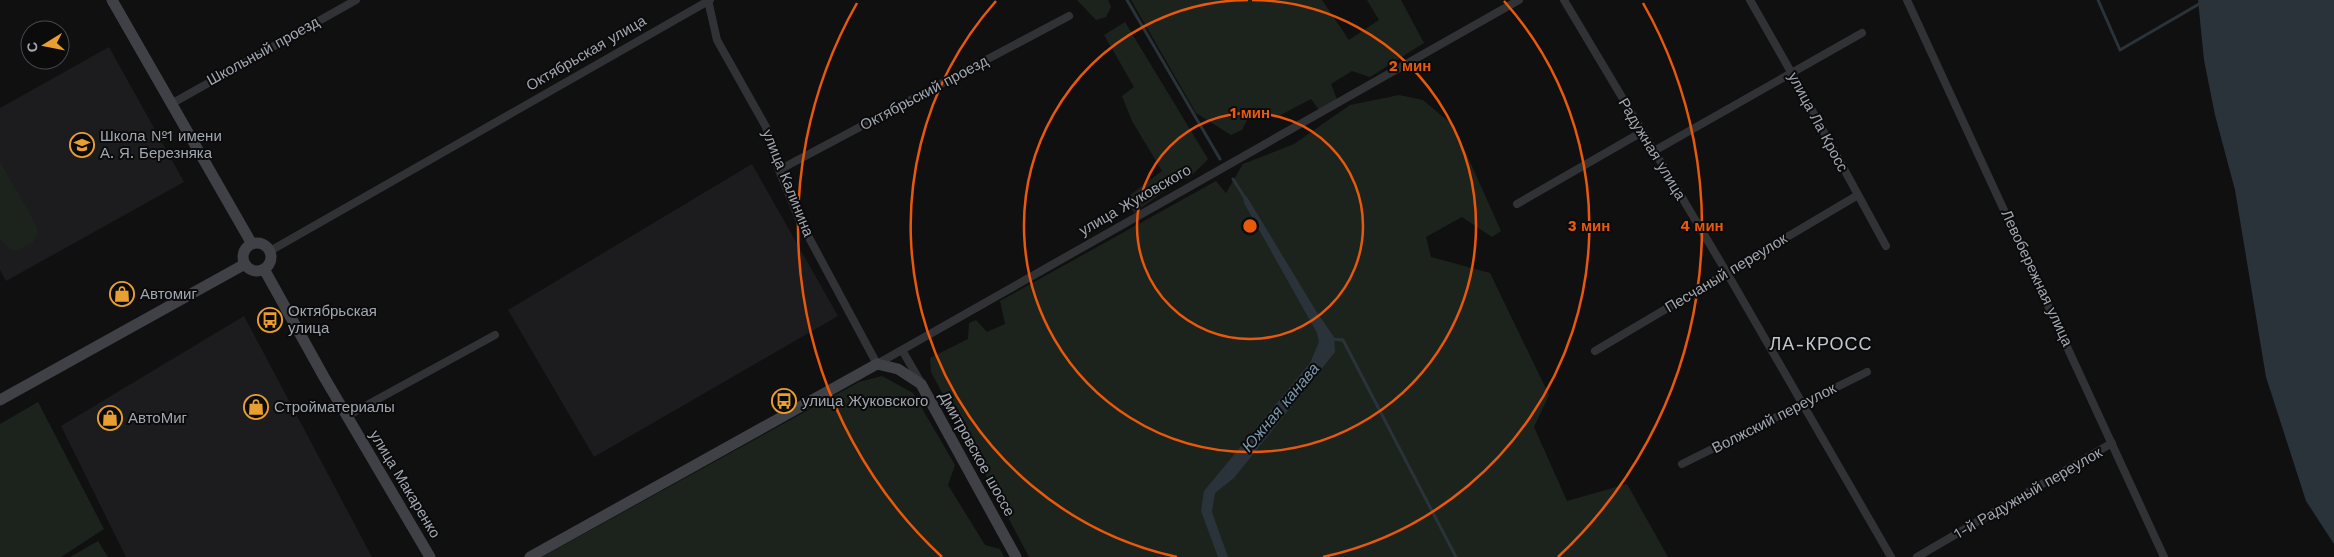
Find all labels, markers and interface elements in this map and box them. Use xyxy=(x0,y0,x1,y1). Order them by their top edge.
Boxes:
street label: Октябрьская улица xyxy=(523,11,650,95)
street label: Школьный проезд xyxy=(204,13,323,89)
north arrow xyxy=(20,20,70,70)
text: С xyxy=(23,41,41,54)
street label: Октябрьский проезд xyxy=(857,52,991,134)
text: 2 мин xyxy=(1389,57,1431,75)
street label: улица Ла Кросс xyxy=(1784,69,1852,175)
street label: Радужная улица xyxy=(1615,95,1690,204)
text: 1 мин xyxy=(1230,104,1270,122)
place label: Школа №1 имени А. Я. Березняка xyxy=(100,127,222,162)
street label: улица Калинина xyxy=(758,127,818,240)
school or university icon: Школа №1 имени А. Я. Березняка xyxy=(69,132,95,158)
street label: улица Жуковского xyxy=(1076,161,1194,239)
street label: Левобережная улица xyxy=(1997,207,2077,350)
centre of rings xyxy=(1241,217,1259,235)
text: 3 мин xyxy=(1568,217,1610,235)
text: 4 мин xyxy=(1680,217,1724,235)
street label: Песчаный переулок xyxy=(1662,229,1791,317)
shop icon: Автомиг xyxy=(109,281,135,307)
place label: Автомиг xyxy=(140,285,197,303)
place label: Октябрьская улица xyxy=(288,302,377,337)
bus stop icon: Октябрьская улица xyxy=(257,307,283,333)
district label: ЛА-КРОСС xyxy=(1769,333,1873,354)
water label: Южная канава xyxy=(1238,359,1323,456)
street label: Волжский переулок xyxy=(1709,379,1839,457)
bus stop icon: улица Жуковского xyxy=(771,388,797,414)
street label: Дмитровское шоссе xyxy=(935,388,1019,520)
place label: улица Жуковского xyxy=(802,392,928,410)
shop icon: Стройматериалы xyxy=(243,394,269,420)
place label: Стройматериалы xyxy=(274,398,395,416)
shop icon: АвтоМиг xyxy=(97,405,123,431)
place label: АвтоМиг xyxy=(128,409,188,427)
street label: улица Макаренко xyxy=(366,427,444,541)
street label: 1-й Радужный переулок xyxy=(1951,443,2106,543)

